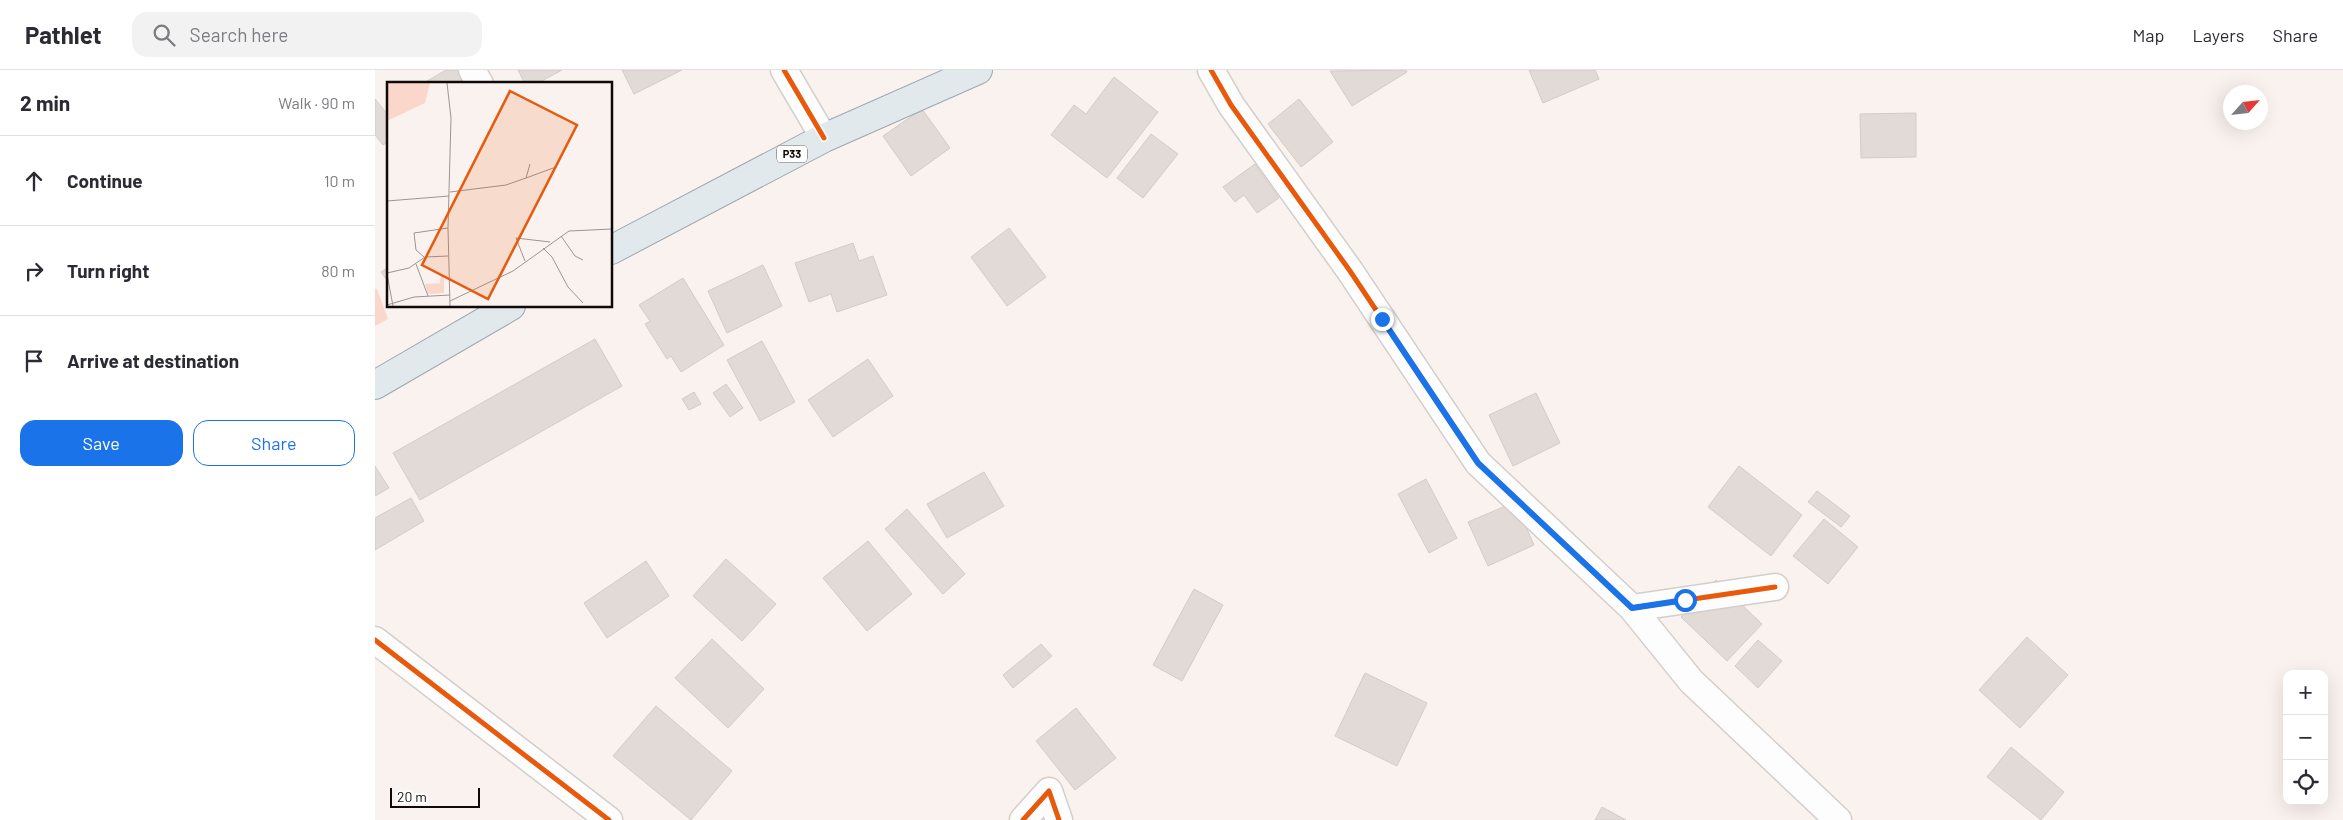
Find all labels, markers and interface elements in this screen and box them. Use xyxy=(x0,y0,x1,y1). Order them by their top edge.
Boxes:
search box xyxy=(132,12,482,57)
text: Pathlet xyxy=(25,20,102,49)
icon: search xyxy=(150,21,178,49)
text: Search here xyxy=(190,23,288,46)
text: Map xyxy=(2132,24,2164,46)
text: Layers xyxy=(2192,24,2245,46)
text: Share xyxy=(2273,24,2318,46)
inset map xyxy=(387,82,613,308)
north arrow xyxy=(2223,85,2268,130)
text: 2 min xyxy=(20,90,70,115)
text: Walk · 90 m xyxy=(278,93,355,112)
road number: P33 xyxy=(777,146,807,162)
icon: ahead xyxy=(20,167,48,195)
text: Continue xyxy=(67,169,143,192)
text: 10 m xyxy=(324,171,355,190)
icon: right xyxy=(20,257,48,285)
text: Turn right xyxy=(67,259,149,282)
text: 80 m xyxy=(321,261,355,280)
route end xyxy=(1371,308,1394,331)
icon: arrive xyxy=(20,347,48,375)
text: Arrive at destination xyxy=(67,349,239,372)
button: Save xyxy=(20,420,183,466)
button: Share xyxy=(193,420,355,466)
route start xyxy=(1674,589,1697,612)
map controls xyxy=(2283,670,2328,805)
button: + xyxy=(2283,670,2328,715)
button: − xyxy=(2283,715,2328,760)
button: locate xyxy=(2283,760,2328,805)
scale bar xyxy=(390,785,480,808)
text: 20 m xyxy=(397,788,427,805)

